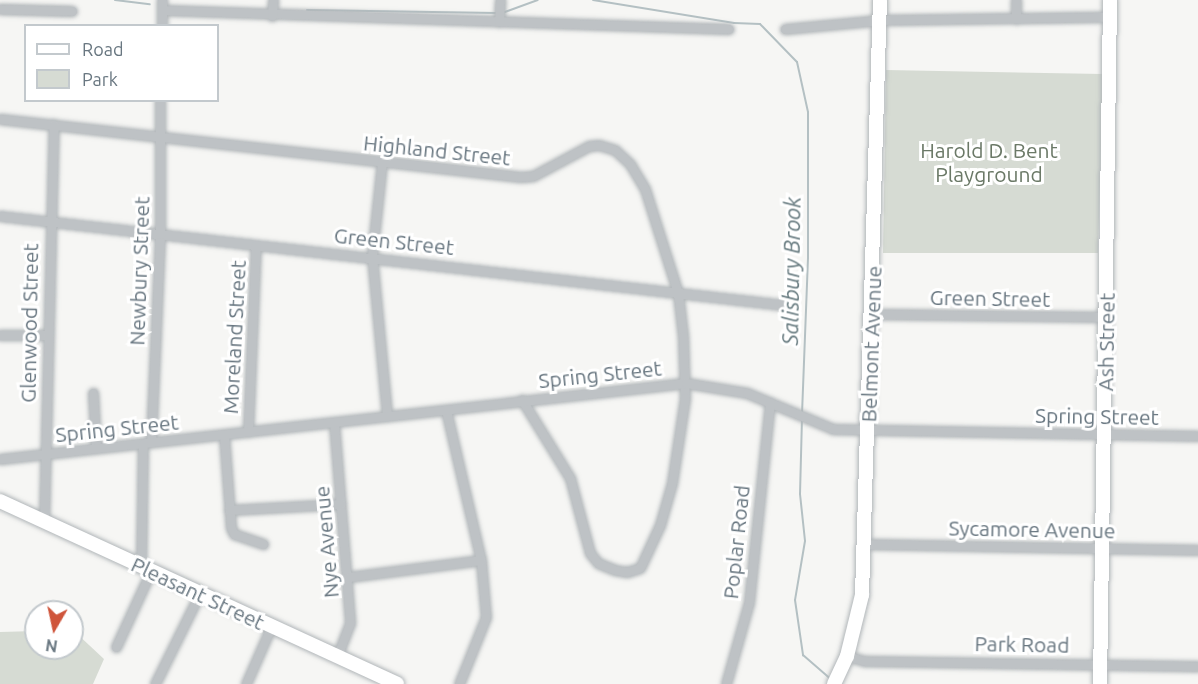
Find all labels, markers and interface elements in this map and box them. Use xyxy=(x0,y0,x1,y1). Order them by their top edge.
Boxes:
legend xyxy=(24,24,219,102)
text: Road xyxy=(82,39,124,59)
text: Park xyxy=(82,69,118,89)
street label: Highland Street xyxy=(362,130,512,170)
park label: Harold D. Bent Playground xyxy=(920,137,1058,187)
street label: Newbury Street xyxy=(124,196,154,346)
water label: Salisbury Brook xyxy=(777,196,805,346)
street label: Green Street xyxy=(333,222,455,260)
street label: Glenwood Street xyxy=(15,243,43,403)
street label: Moreland Street xyxy=(217,259,251,415)
street label: Belmont Avenue xyxy=(856,265,886,423)
street label: Green Street xyxy=(930,284,1050,312)
street label: Ash Street xyxy=(1093,293,1119,391)
street label: Spring Street xyxy=(537,355,663,393)
street label: Spring Street xyxy=(1035,402,1159,430)
street label: Spring Street xyxy=(54,409,180,447)
street label: Poplar Road xyxy=(717,484,755,600)
street label: Nye Avenue xyxy=(309,485,343,599)
street label: Sycamore Avenue xyxy=(948,515,1116,543)
street label: Pleasant Street xyxy=(127,551,269,635)
north arrow xyxy=(24,600,84,660)
street label: Park Road xyxy=(974,631,1070,657)
text: N xyxy=(44,636,59,656)

